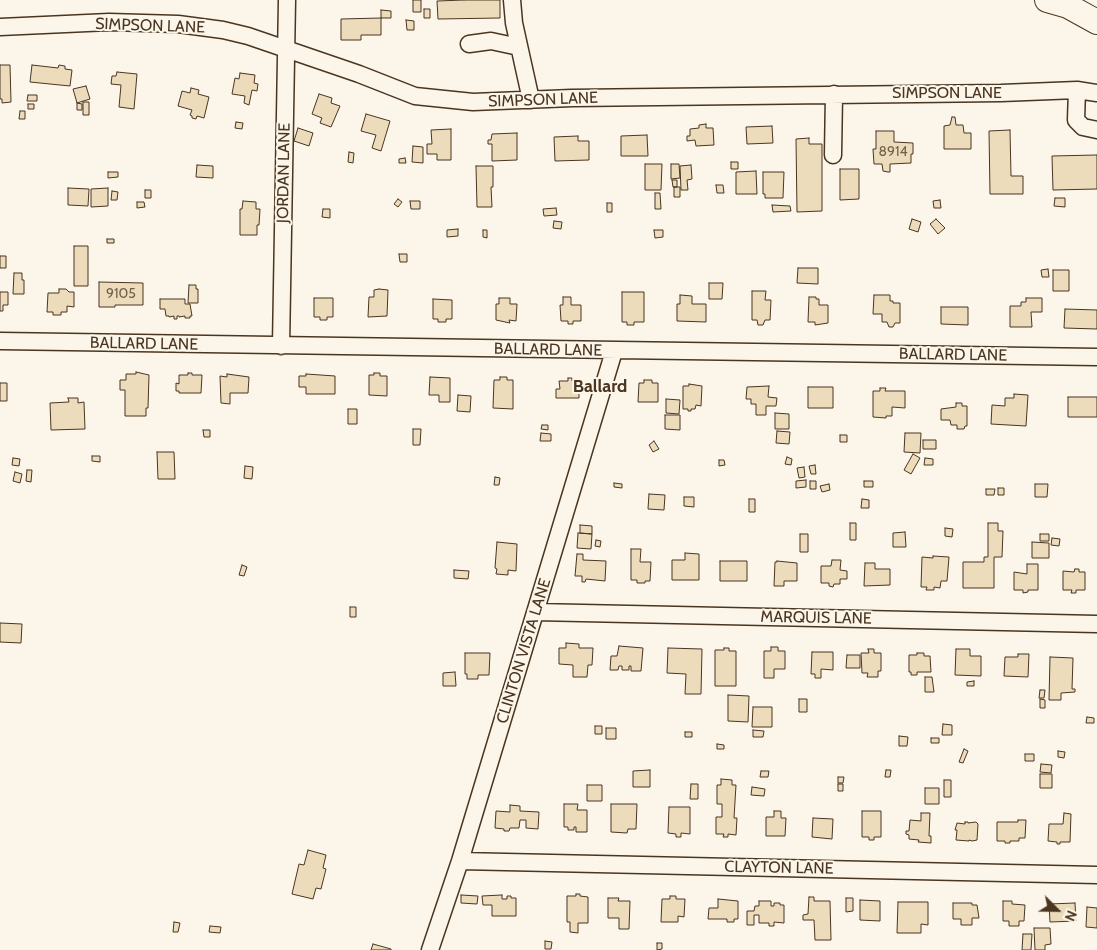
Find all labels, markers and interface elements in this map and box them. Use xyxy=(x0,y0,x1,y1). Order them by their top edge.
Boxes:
street label: SIMPSON LANE xyxy=(95,14,205,38)
street label: SIMPSON LANE xyxy=(892,83,1002,103)
street label: SIMPSON LANE xyxy=(488,88,598,112)
street label: JORDAN LANE xyxy=(274,123,294,223)
house number: 8914 xyxy=(878,144,908,160)
house number: 9105 xyxy=(106,286,136,302)
street label: BALLARD LANE xyxy=(90,333,198,355)
street label: BALLARD LANE xyxy=(494,339,602,361)
street label: BALLARD LANE xyxy=(899,344,1007,366)
district label: Ballard xyxy=(573,376,627,398)
street label: CLINTON VISTA LANE xyxy=(493,576,555,726)
street label: MARQUIS LANE xyxy=(760,607,872,629)
street label: CLAYTON LANE xyxy=(724,857,834,879)
north arrow xyxy=(1032,885,1082,935)
text: N xyxy=(1061,908,1081,924)

